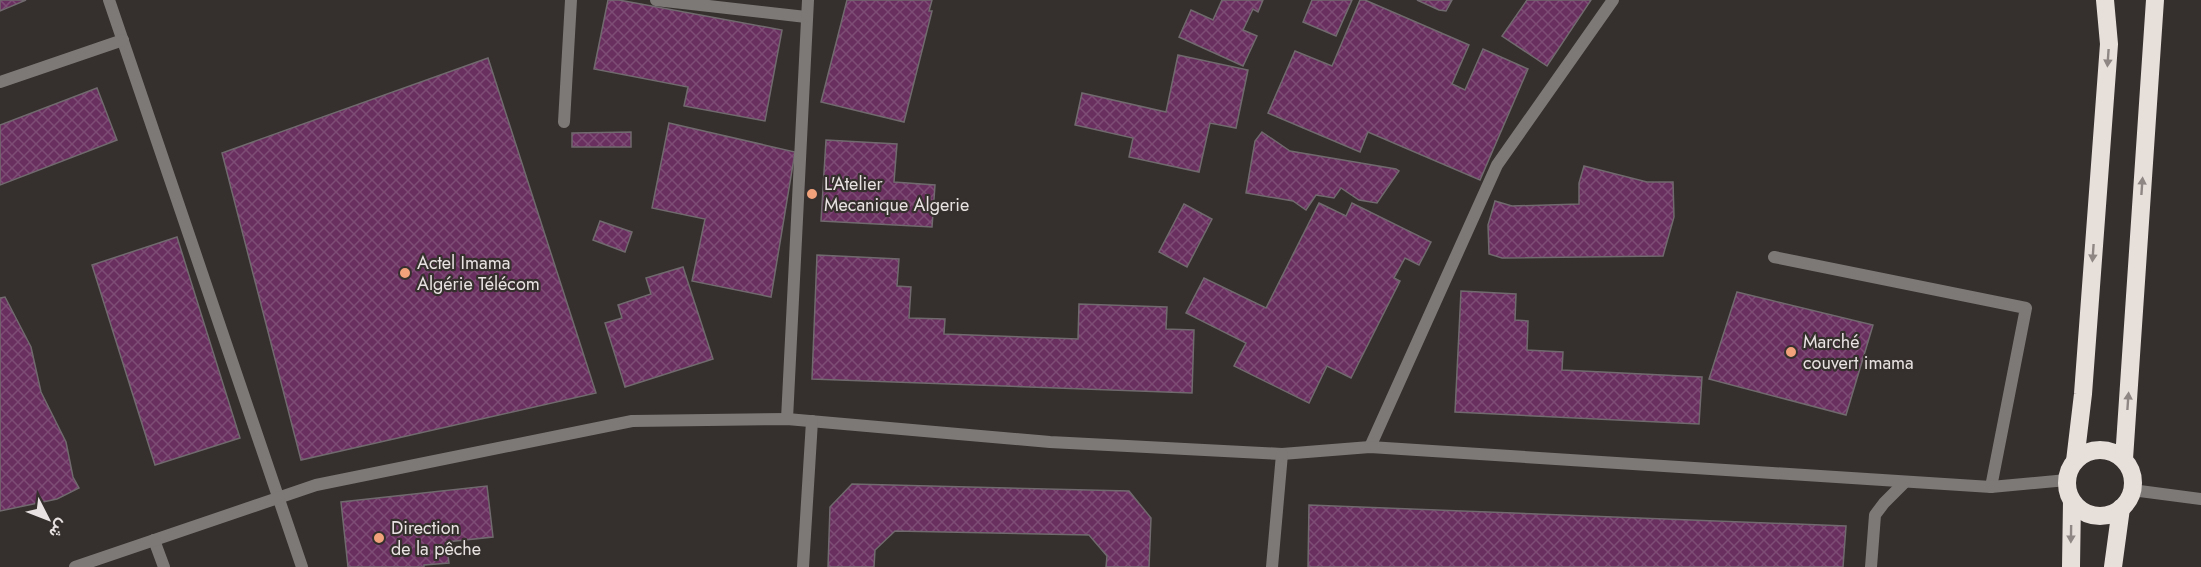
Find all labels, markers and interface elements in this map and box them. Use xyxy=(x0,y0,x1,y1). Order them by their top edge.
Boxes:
one-way arrow xyxy=(2103,49,2113,68)
place label: L'Atelier Mecanique Algerie xyxy=(824,171,969,218)
one-way arrow xyxy=(2137,176,2147,195)
marker: L'Atelier Mecanique Algerie xyxy=(805,187,819,201)
one-way arrow xyxy=(2089,243,2098,262)
place label: Actel Imama Algérie Télécom xyxy=(417,250,540,297)
marker: Actel Imama Algérie Télécom xyxy=(398,266,412,280)
place label: Marché couvert imama xyxy=(1803,329,1914,376)
marker: Marché couvert imama xyxy=(1784,345,1798,359)
one-way arrow xyxy=(2123,392,2132,411)
north arrow xyxy=(18,489,78,549)
text: ش xyxy=(44,514,74,544)
place label: Direction de la pêche xyxy=(391,515,481,562)
one-way arrow xyxy=(2067,524,2076,543)
marker: Direction de la pêche xyxy=(372,531,386,545)

